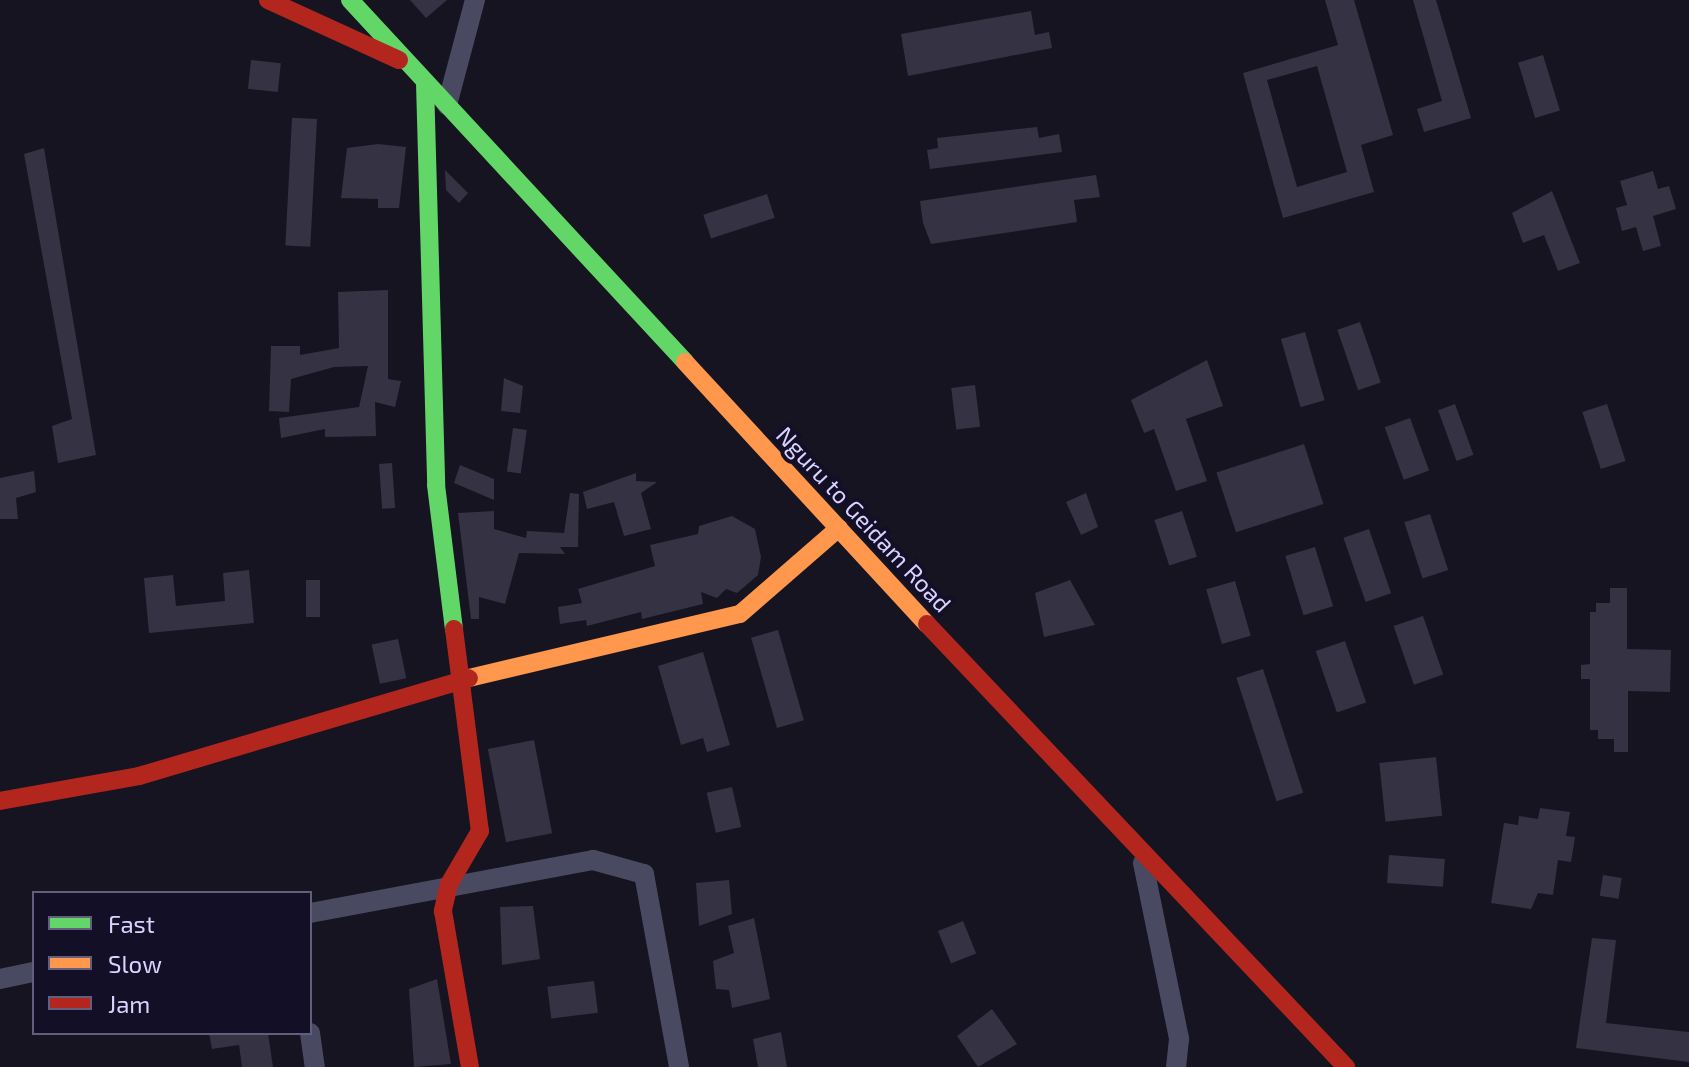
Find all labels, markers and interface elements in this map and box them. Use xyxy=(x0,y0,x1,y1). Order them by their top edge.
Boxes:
street label: Nguru to Geidam Road xyxy=(771,420,957,618)
legend xyxy=(32,891,312,1035)
text: Fast xyxy=(108,909,155,938)
text: Slow xyxy=(108,949,162,978)
text: Jam xyxy=(108,989,150,1018)

